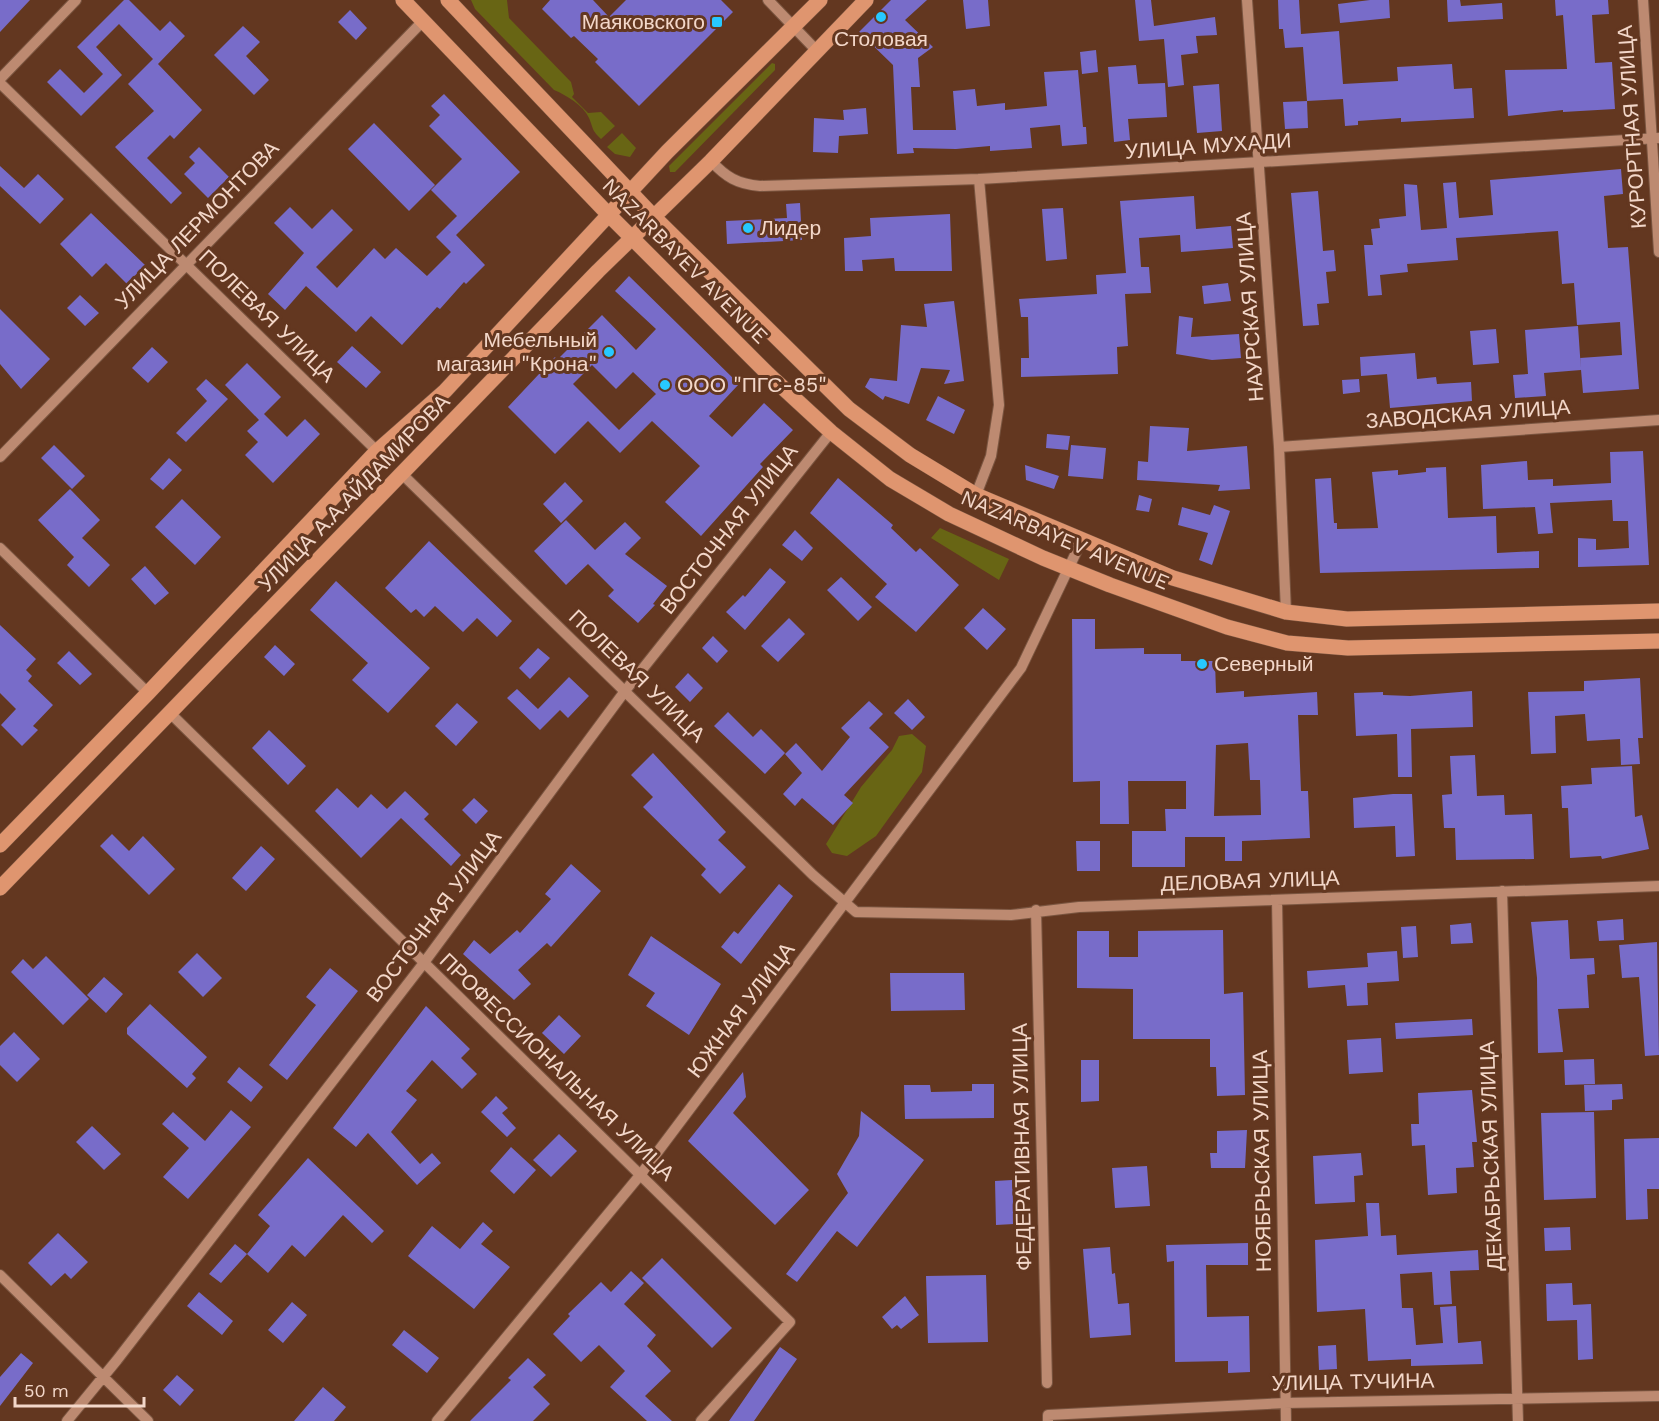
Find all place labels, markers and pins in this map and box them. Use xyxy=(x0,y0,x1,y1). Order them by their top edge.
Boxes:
place label: Маяковского xyxy=(582,9,705,34)
marker: Столовая xyxy=(874,10,888,24)
marker: Маяковского xyxy=(710,15,724,29)
place label: Столовая xyxy=(834,26,928,51)
place label: Лидер xyxy=(760,215,821,240)
marker: Лидер xyxy=(741,221,755,235)
place label: Мебельный магазин "Крона" xyxy=(436,327,597,376)
marker: Мебельный магазин "Крона" xyxy=(602,345,616,359)
place label: ООО "ПГС-85" xyxy=(677,372,827,397)
marker: ООО "ПГС-85" xyxy=(658,378,672,392)
place label: Северный xyxy=(1214,651,1314,676)
marker: Северный xyxy=(1195,657,1209,671)

